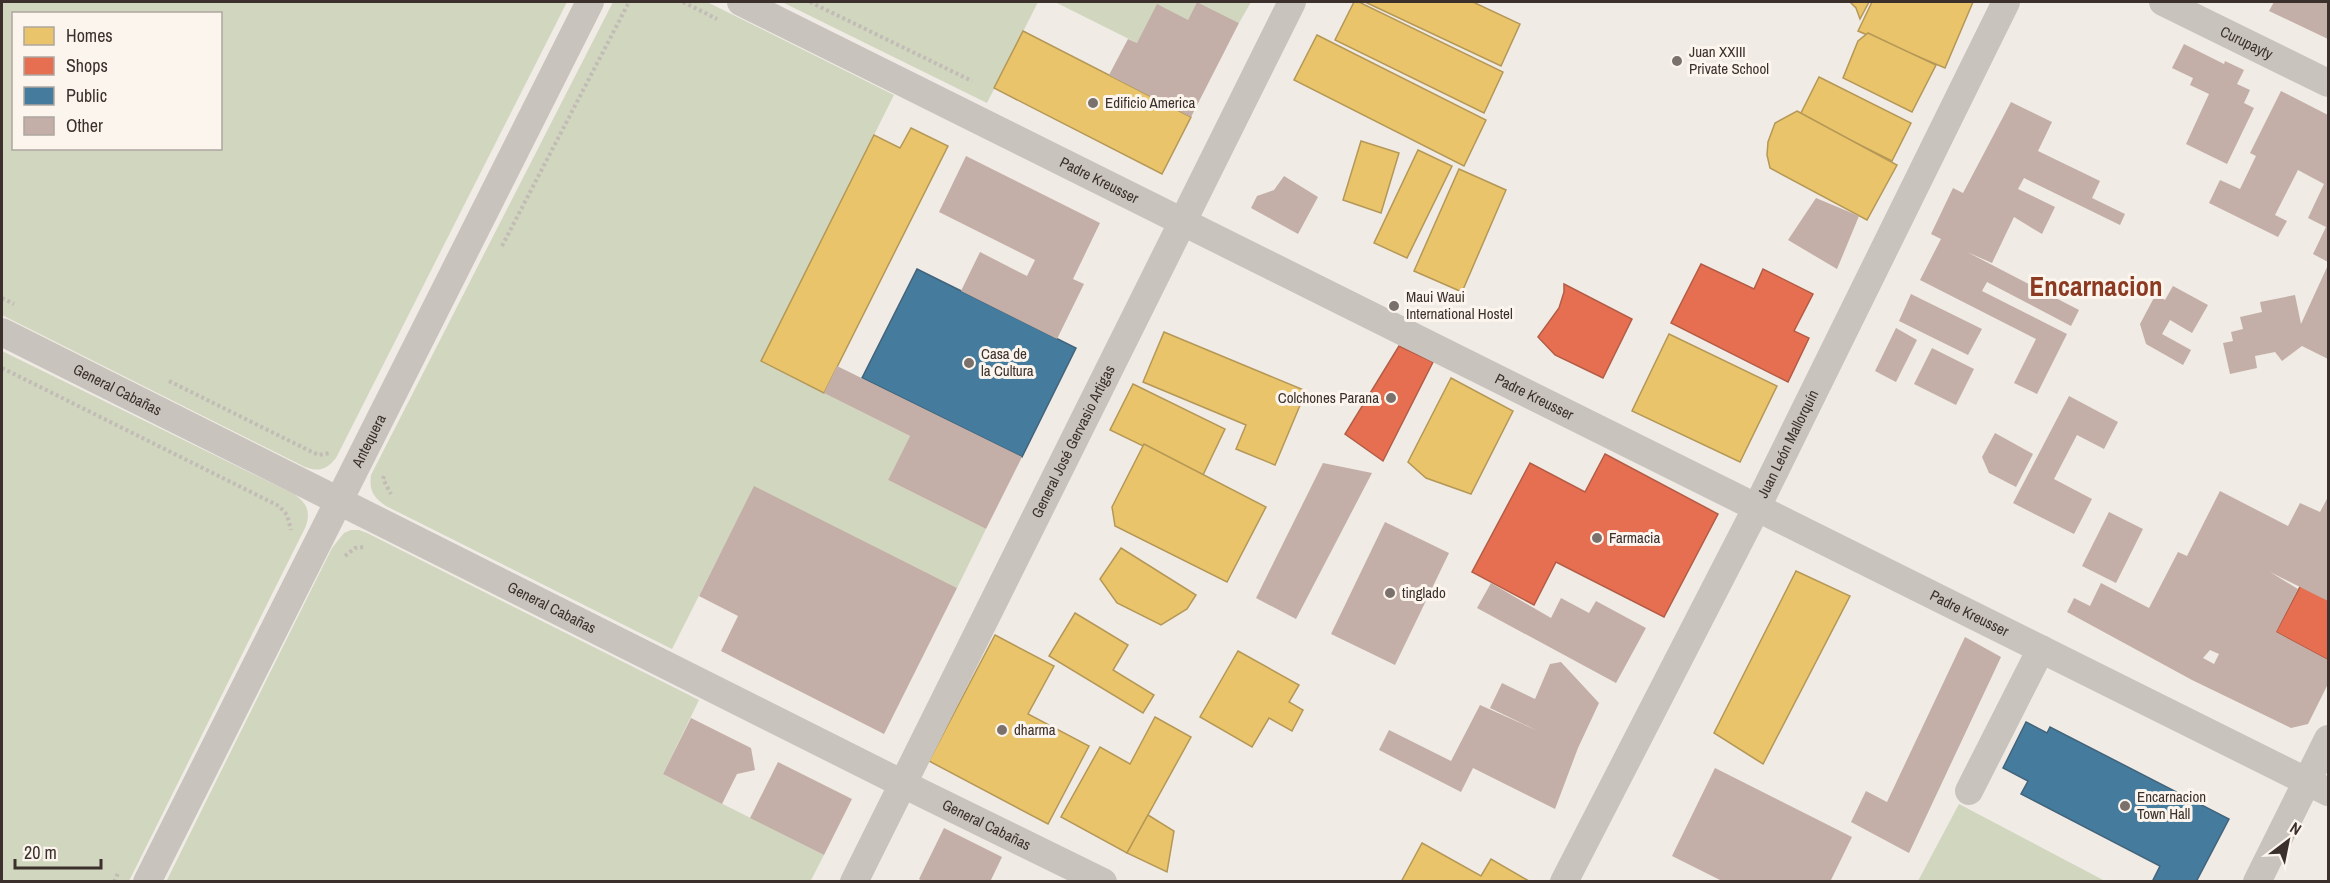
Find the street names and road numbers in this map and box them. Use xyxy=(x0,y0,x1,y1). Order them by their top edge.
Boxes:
street label: Curupayty xyxy=(2217,21,2277,65)
street label: Padre Kreusser xyxy=(1056,151,1142,208)
street label: General Cabañas xyxy=(70,358,165,420)
street label: General José Gervasio Artigas xyxy=(1026,361,1120,521)
street label: Padre Kreusser xyxy=(1491,368,1577,425)
street label: Juan León Mallorquín xyxy=(1752,386,1823,502)
street label: Antequera xyxy=(346,410,391,472)
street label: General Cabañas xyxy=(504,576,600,638)
street label: Padre Kreusser xyxy=(1926,584,2012,641)
street label: General Cabañas xyxy=(939,794,1035,855)

